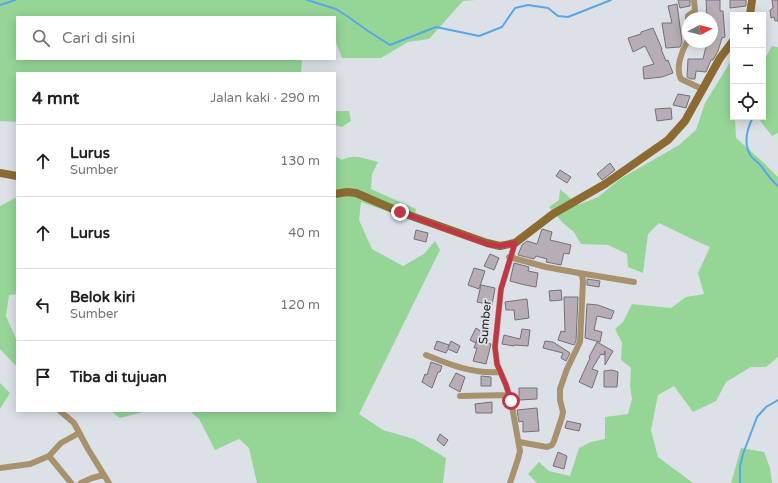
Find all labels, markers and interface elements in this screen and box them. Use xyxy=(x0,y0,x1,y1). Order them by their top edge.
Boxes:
north arrow xyxy=(682,12,718,48)
map controls xyxy=(730,12,766,120)
button: + xyxy=(730,12,766,48)
search box xyxy=(16,16,336,60)
icon: search xyxy=(30,27,52,49)
text: Cari di sini xyxy=(62,29,135,47)
button: − xyxy=(730,48,766,84)
button: locate xyxy=(730,84,766,120)
text: 4 mnt xyxy=(32,88,79,109)
text: Jalan kaki · 290 m xyxy=(210,90,320,106)
text: Lurus xyxy=(70,144,110,162)
icon: ahead xyxy=(32,150,54,172)
text: 130 m xyxy=(280,153,320,169)
text: Sumber xyxy=(70,162,118,178)
route end xyxy=(391,203,409,221)
icon: ahead xyxy=(32,222,54,244)
text: Lurus xyxy=(70,224,110,242)
text: 40 m xyxy=(288,225,320,241)
text: Belok kiri xyxy=(70,288,135,306)
icon: left xyxy=(32,294,54,316)
text: 120 m xyxy=(280,297,320,313)
street label: Sumber xyxy=(476,299,494,345)
text: Sumber xyxy=(70,306,118,322)
icon: arrive xyxy=(32,366,54,388)
text: Tiba di tujuan xyxy=(70,368,167,386)
route start xyxy=(502,392,520,410)

